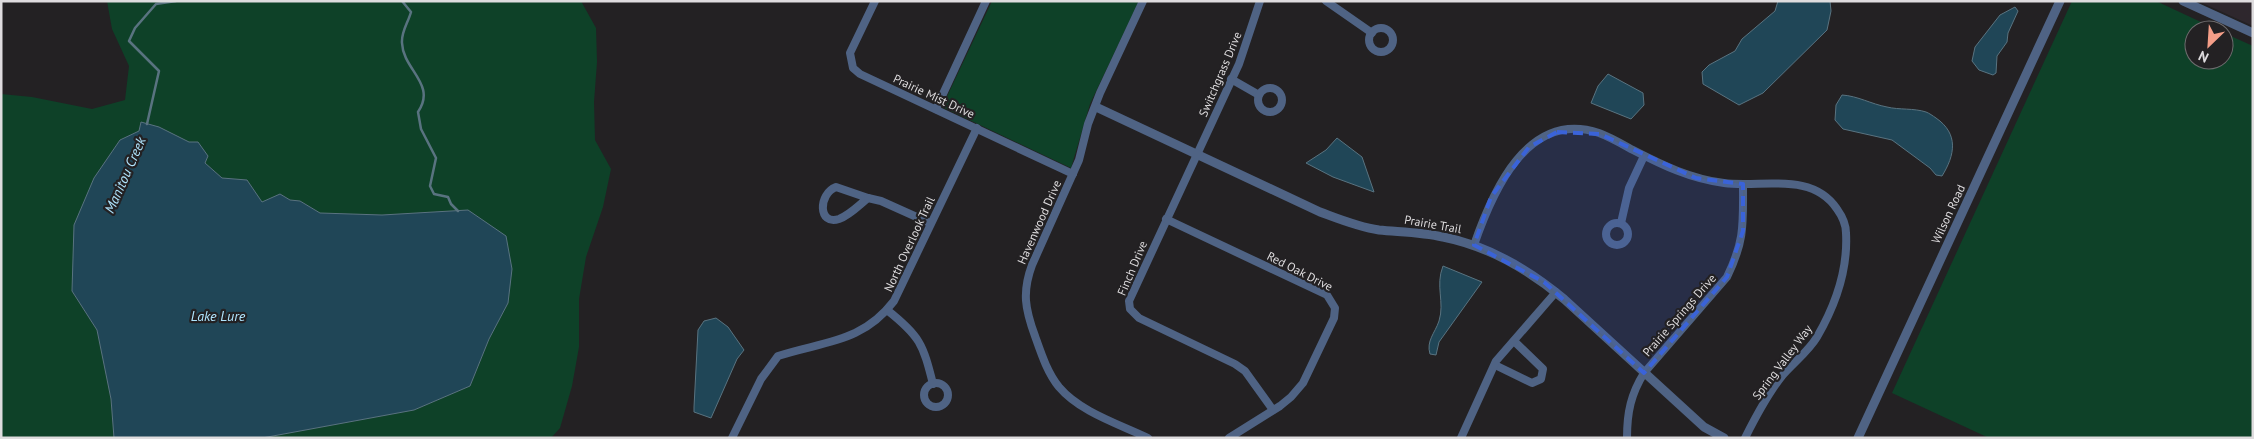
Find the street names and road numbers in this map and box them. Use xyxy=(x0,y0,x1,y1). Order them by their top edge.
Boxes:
street label: Switchgrass Drive xyxy=(1195,29,1245,119)
street label: Prairie Mist Drive xyxy=(891,71,977,121)
street label: Havenwood Drive xyxy=(1014,178,1064,266)
street label: Wilson Road xyxy=(1928,182,1968,246)
street label: North Overlook Trail xyxy=(880,194,938,294)
street label: Prairie Trail xyxy=(1403,212,1463,236)
street label: Finch Drive xyxy=(1114,238,1150,298)
street label: Red Oak Drive xyxy=(1265,248,1335,294)
street label: Prairie Springs Drive xyxy=(1639,271,1719,359)
street label: Spring Valley Way xyxy=(1749,321,1815,403)

